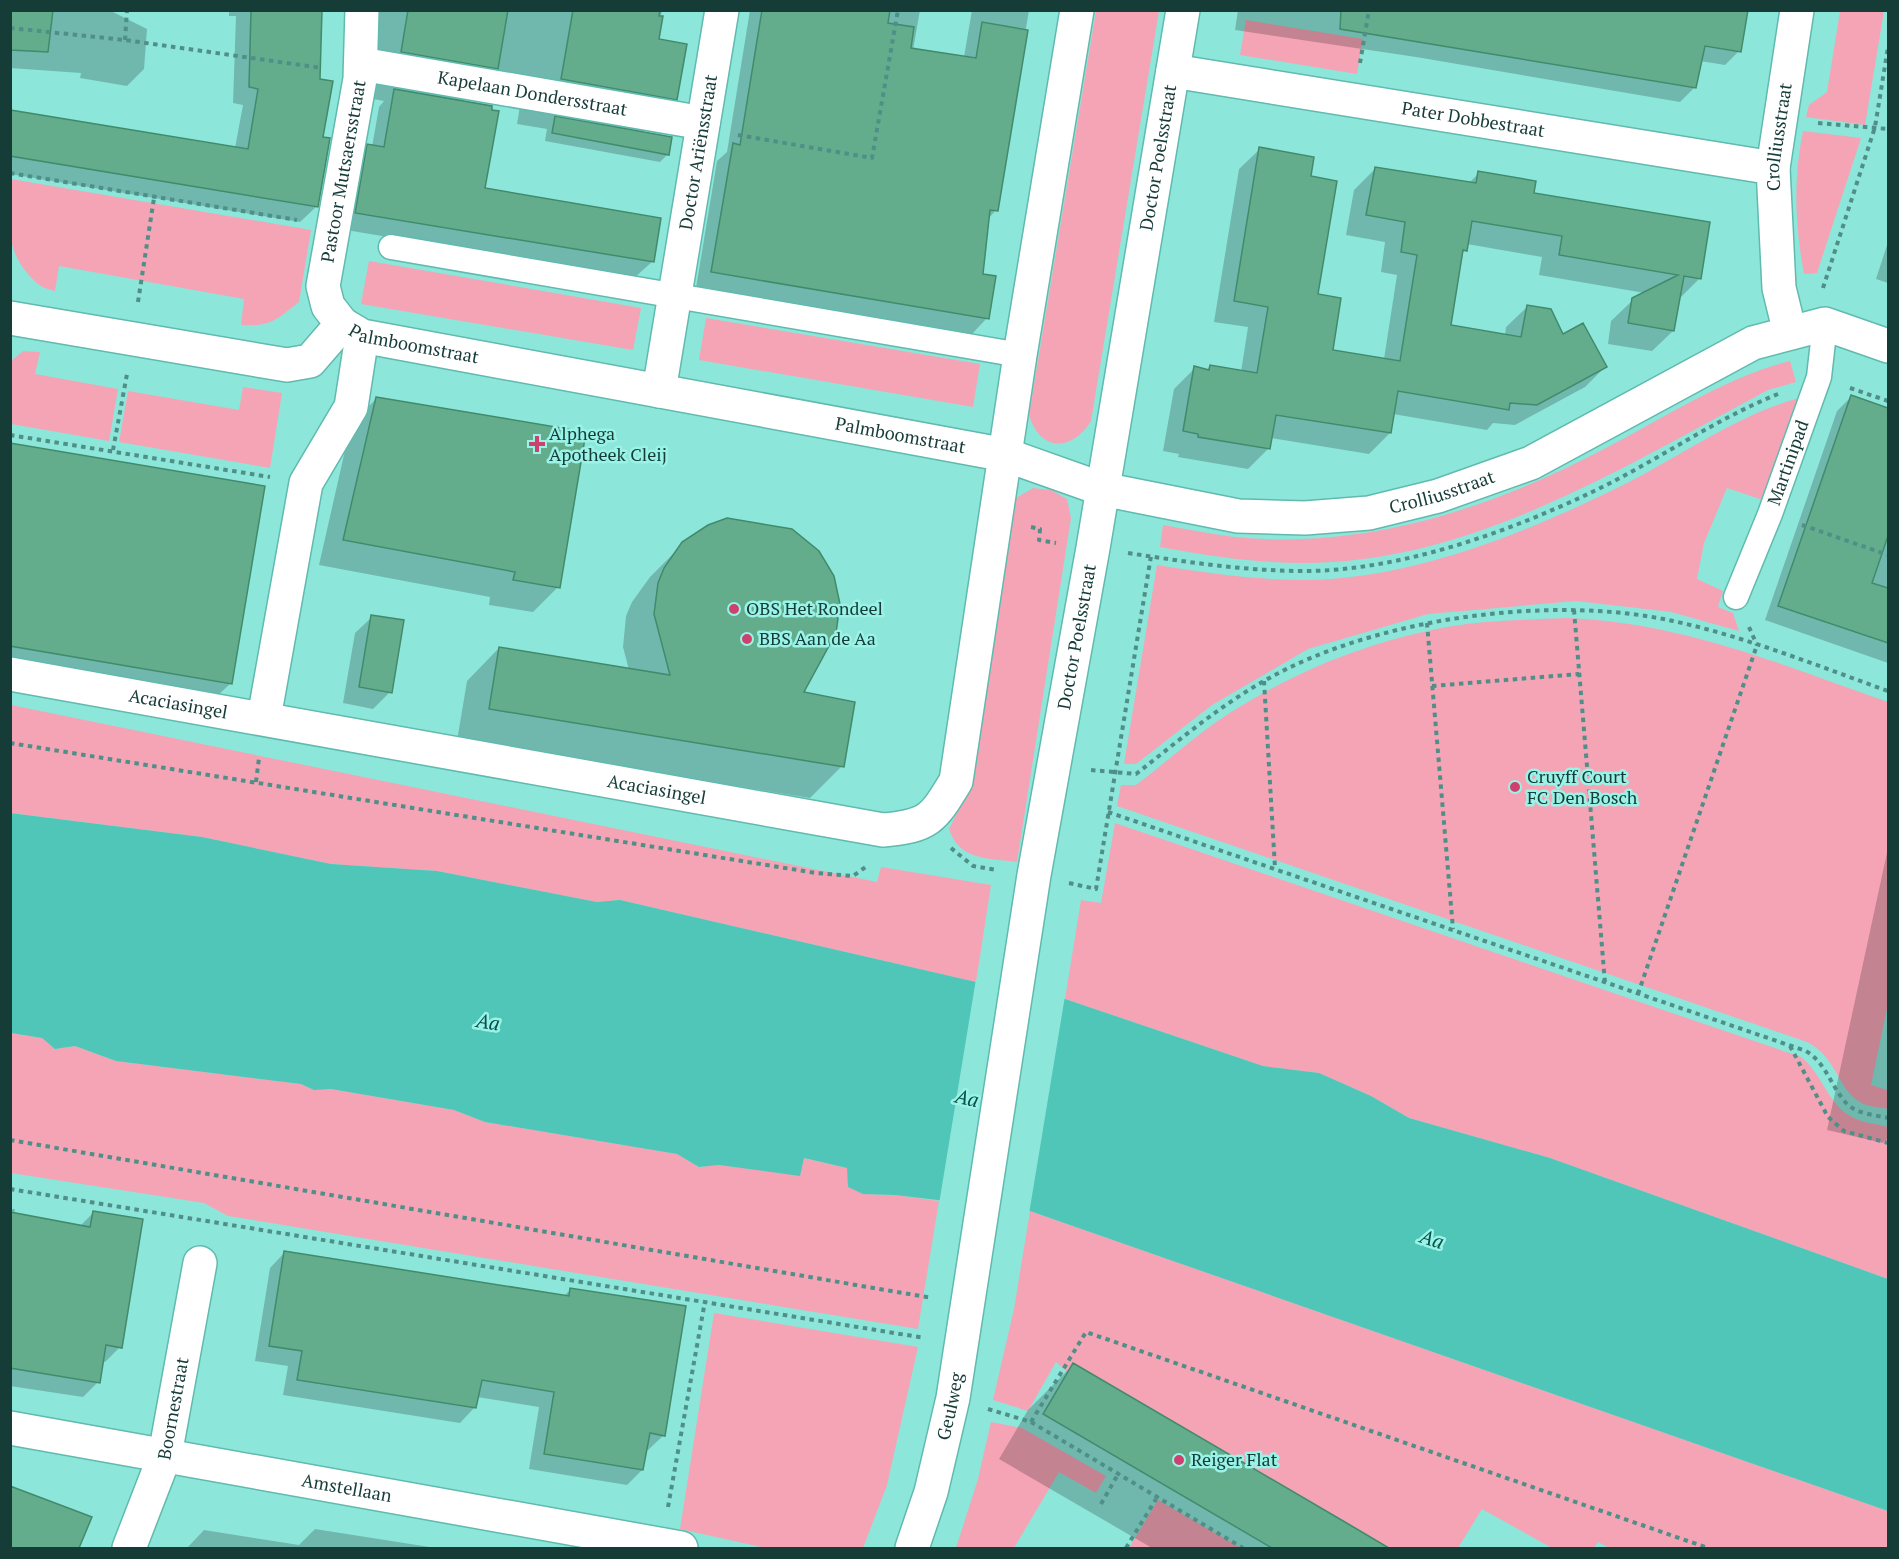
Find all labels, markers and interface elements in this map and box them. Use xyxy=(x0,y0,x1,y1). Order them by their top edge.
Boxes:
street label: Kapelaan Dondersstraat xyxy=(436,64,630,121)
street label: Doctor Ariënsstraat xyxy=(673,72,722,232)
street label: Pastoor Mutsaersstraat xyxy=(314,78,371,264)
street label: Crolliusstraat xyxy=(1759,81,1797,192)
street label: Doctor Poelsstraat xyxy=(1133,82,1181,232)
street label: Pater Dobbestraat xyxy=(1400,95,1547,142)
street label: Palmboomstraat xyxy=(345,318,481,368)
street label: Palmboomstraat xyxy=(833,411,968,458)
street label: Martinipad xyxy=(1761,417,1814,509)
place label: Alphega Apotheek Cleij xyxy=(549,421,667,466)
marker: Alphega Apotheek Cleij xyxy=(530,437,544,451)
street label: Crolliusstraat xyxy=(1387,464,1498,519)
street label: Doctor Poelsstraat xyxy=(1051,561,1101,711)
place label: OBS Het Rondeel xyxy=(746,596,883,620)
marker: OBS Het Rondeel xyxy=(727,602,741,616)
place label: BBS Aan de Aa xyxy=(759,626,876,650)
marker: BBS Aan de Aa xyxy=(740,632,754,646)
street label: Acaciasingel xyxy=(127,682,230,724)
place label: Cruyff Court FC Den Bosch xyxy=(1527,764,1638,809)
street label: Acaciasingel xyxy=(606,768,708,809)
marker: Cruyff Court FC Den Bosch xyxy=(1508,780,1522,794)
water label: Aa xyxy=(473,1006,502,1037)
water label: Aa xyxy=(952,1081,982,1113)
water label: Aa xyxy=(1416,1222,1448,1255)
street label: Boornestraat xyxy=(151,1355,194,1462)
street label: Geulweg xyxy=(931,1370,968,1442)
place label: Reiger Flat xyxy=(1191,1447,1278,1471)
marker: Reiger Flat xyxy=(1172,1453,1186,1467)
street label: Amstellaan xyxy=(300,1467,394,1507)

